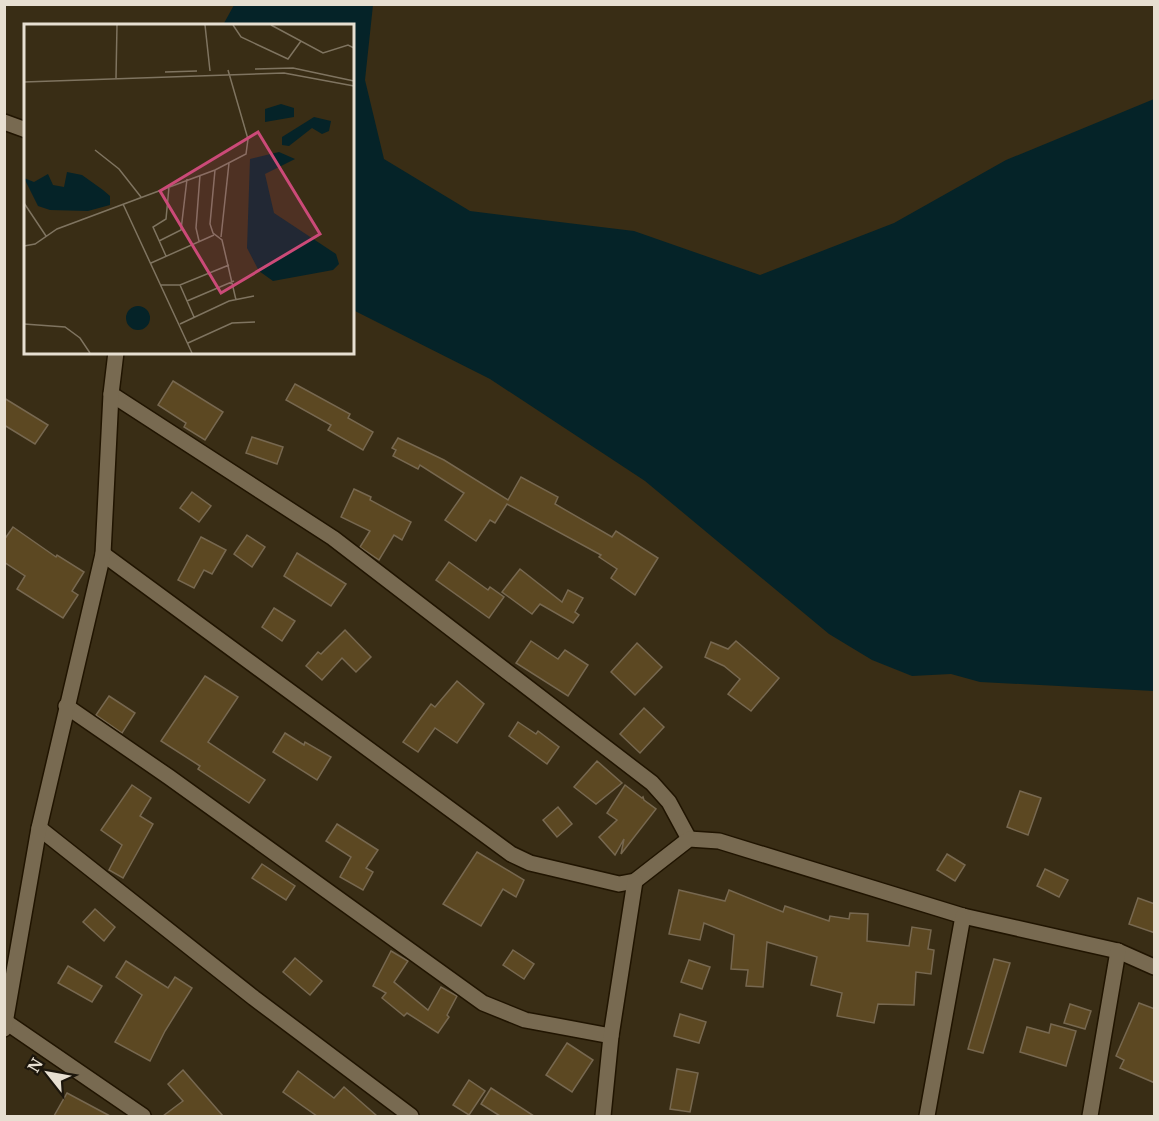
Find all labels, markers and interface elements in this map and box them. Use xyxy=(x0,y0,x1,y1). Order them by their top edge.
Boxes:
inset map xyxy=(24,24,354,354)
north arrow xyxy=(18,1043,78,1103)
text: N xyxy=(23,1054,47,1076)

